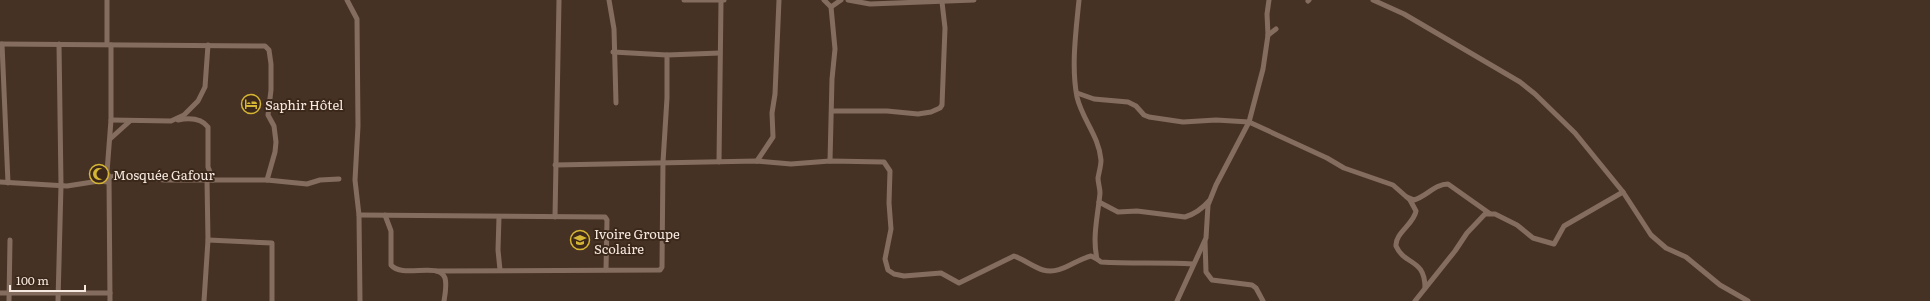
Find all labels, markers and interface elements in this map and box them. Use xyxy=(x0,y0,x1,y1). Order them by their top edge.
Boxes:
hotel icon: Saphir Hôtel xyxy=(240,93,262,115)
place label: Saphir Hôtel xyxy=(265,95,344,114)
mosque icon: Mosquée Gafour xyxy=(88,163,110,185)
place label: Mosquée Gafour xyxy=(113,165,216,184)
place label: Ivoire Groupe Scolaire xyxy=(594,224,680,258)
school or university icon: Ivoire Groupe Scolaire xyxy=(569,229,591,251)
scale bar xyxy=(10,267,85,293)
text: 100 m xyxy=(16,271,49,289)

